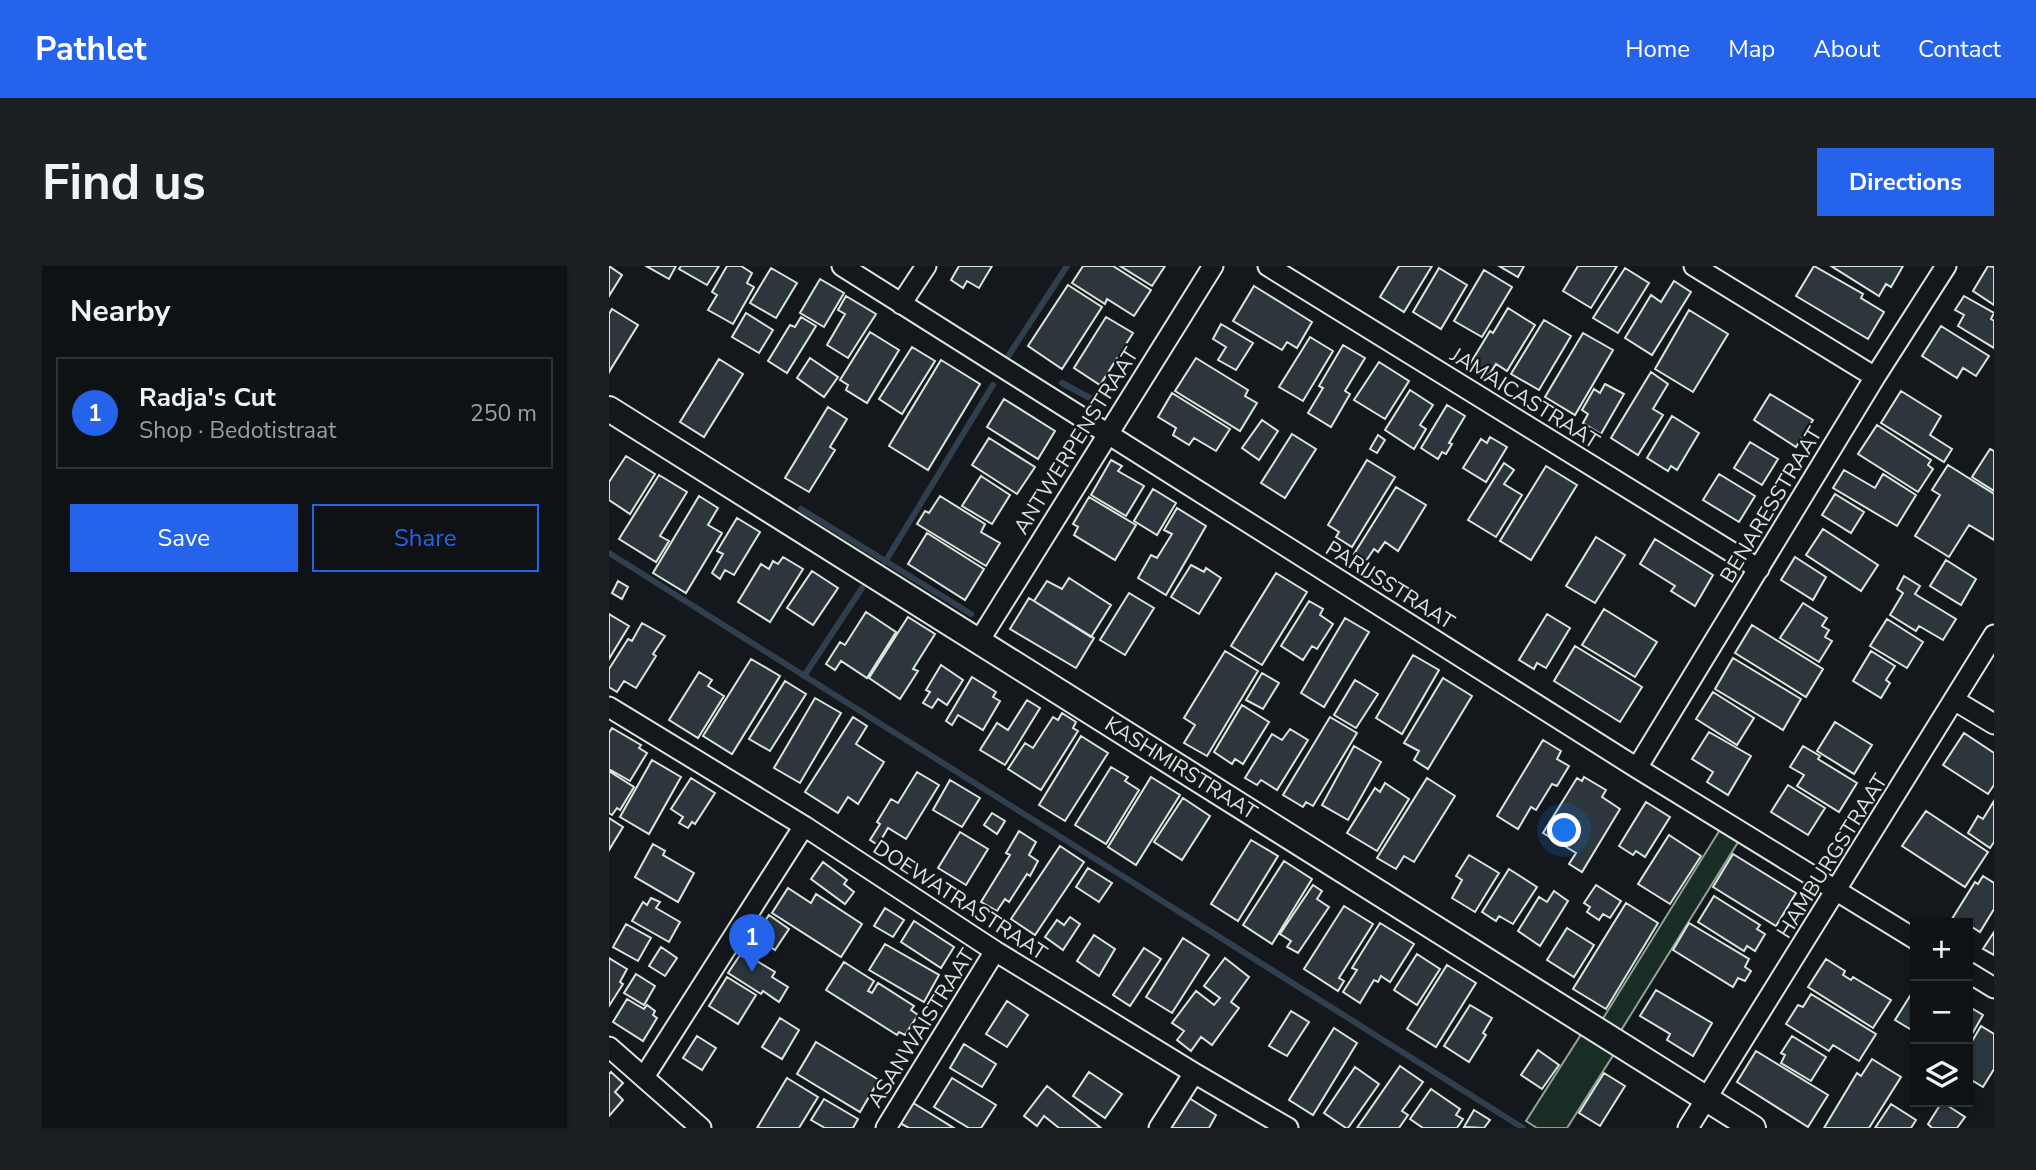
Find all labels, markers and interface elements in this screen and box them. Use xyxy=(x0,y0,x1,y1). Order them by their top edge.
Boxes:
text: Pathlet xyxy=(35,27,147,72)
text: Home xyxy=(1625,33,1690,65)
text: Map xyxy=(1728,33,1775,65)
text: About xyxy=(1813,33,1880,65)
text: Contact xyxy=(1918,33,2001,65)
button: Directions xyxy=(1817,148,1994,216)
text: Find us xyxy=(42,149,206,216)
text: Nearby xyxy=(70,291,170,332)
street label: JAMAICASTRAAT xyxy=(1444,340,1605,455)
street label: ANTWERPENSTRAAT xyxy=(1007,342,1145,540)
text: Radja's Cut xyxy=(139,380,276,415)
text: 1 xyxy=(88,398,102,429)
text: 250 m xyxy=(470,398,537,429)
text: Shop · Bedotistraat xyxy=(139,415,336,446)
street label: BENARESSTRAAT xyxy=(1713,422,1829,588)
button: Save xyxy=(70,504,298,572)
button: Share xyxy=(312,504,539,572)
street label: PARIJSSTRAAT xyxy=(1320,534,1460,636)
street label: KASHMIRSTRAAT xyxy=(1100,710,1263,826)
street label: HAMBURGSTRAAT xyxy=(1770,768,1894,943)
your location xyxy=(1547,813,1581,847)
street label: DOEWATRASTRAAT xyxy=(868,833,1053,967)
pin: 1 xyxy=(729,914,775,972)
map controls xyxy=(1910,918,1973,1107)
button: + xyxy=(1910,918,1973,981)
street label: ASANWAISTRAAT xyxy=(861,943,981,1113)
button: − xyxy=(1910,981,1973,1044)
button: layers xyxy=(1910,1044,1973,1107)

